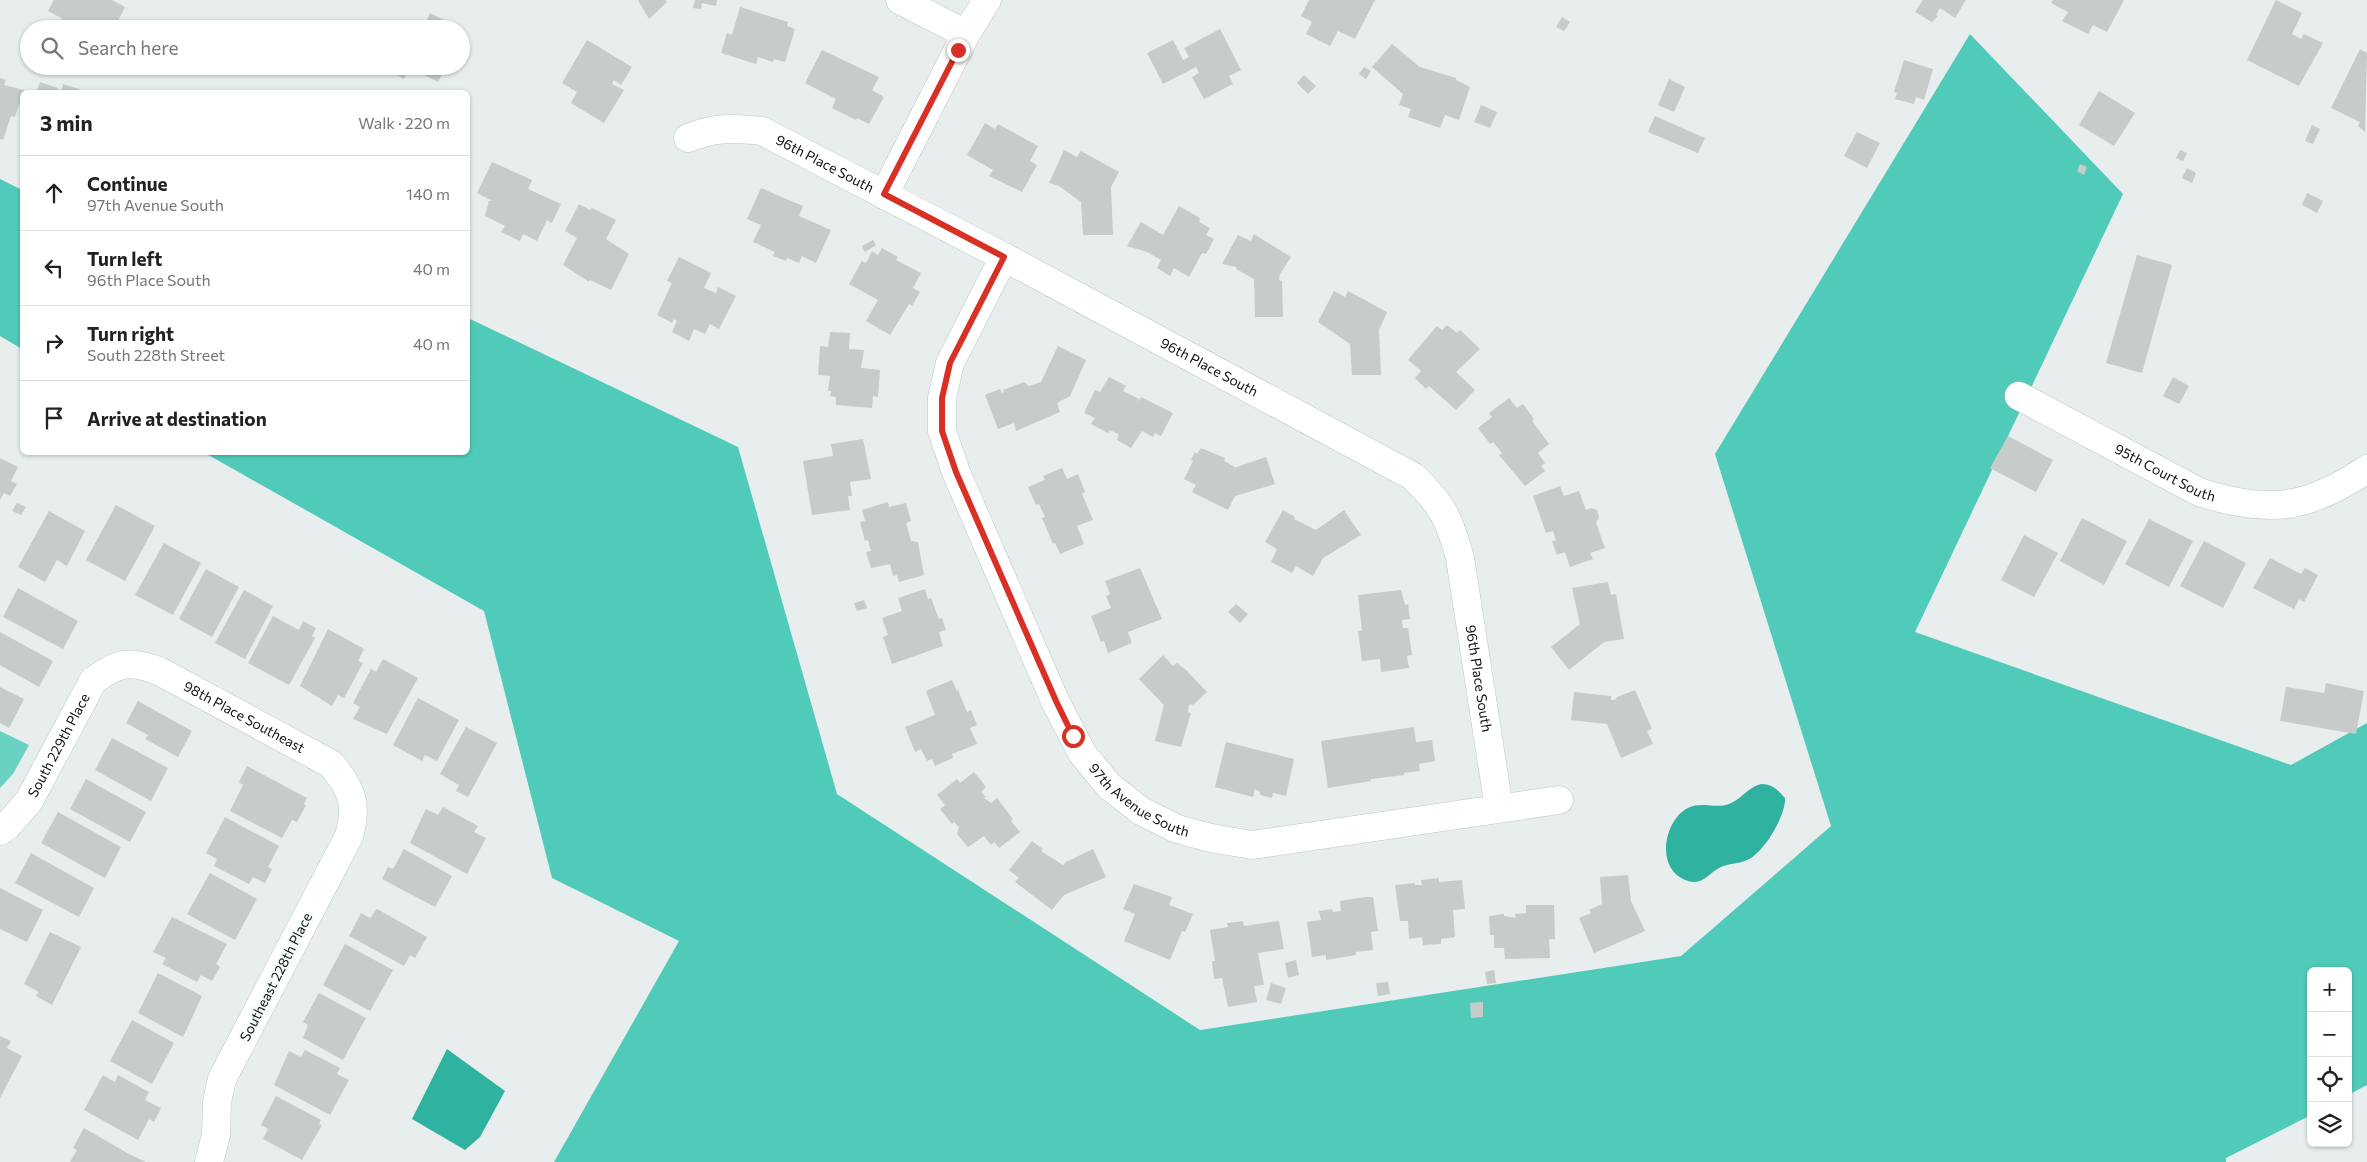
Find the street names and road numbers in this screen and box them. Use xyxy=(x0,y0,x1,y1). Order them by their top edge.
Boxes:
street label: 96th Place South xyxy=(773,131,877,196)
street label: 96th Place South xyxy=(1158,334,1261,400)
street label: 95th Court South xyxy=(2112,440,2218,505)
street label: 96th Place South xyxy=(1463,623,1496,733)
street label: 98th Place Southeast xyxy=(181,677,308,756)
street label: South 229th Place xyxy=(24,690,93,800)
street label: 97th Avenue South xyxy=(1086,760,1191,840)
street label: Southeast 228th Place xyxy=(236,910,315,1044)

